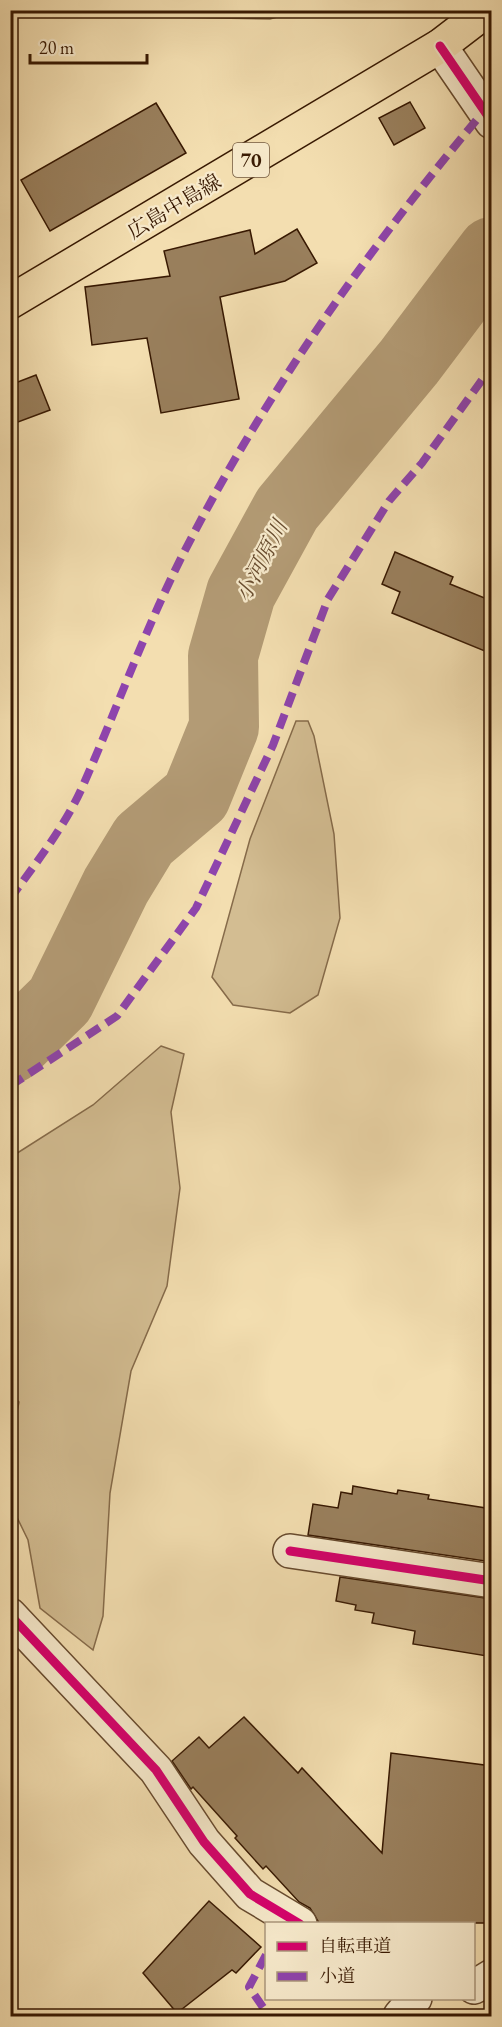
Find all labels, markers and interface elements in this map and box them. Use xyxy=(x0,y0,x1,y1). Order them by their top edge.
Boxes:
scale bar xyxy=(30,27,147,65)
text: 20 m xyxy=(39,36,74,59)
road number: 70 xyxy=(233,143,269,177)
street label: 広島中島線 xyxy=(122,167,226,245)
water label: 小河原川 xyxy=(228,513,295,607)
legend xyxy=(265,1922,475,2000)
text: 自転車道 xyxy=(319,1934,391,1957)
text: 小道 xyxy=(319,1964,355,1987)

